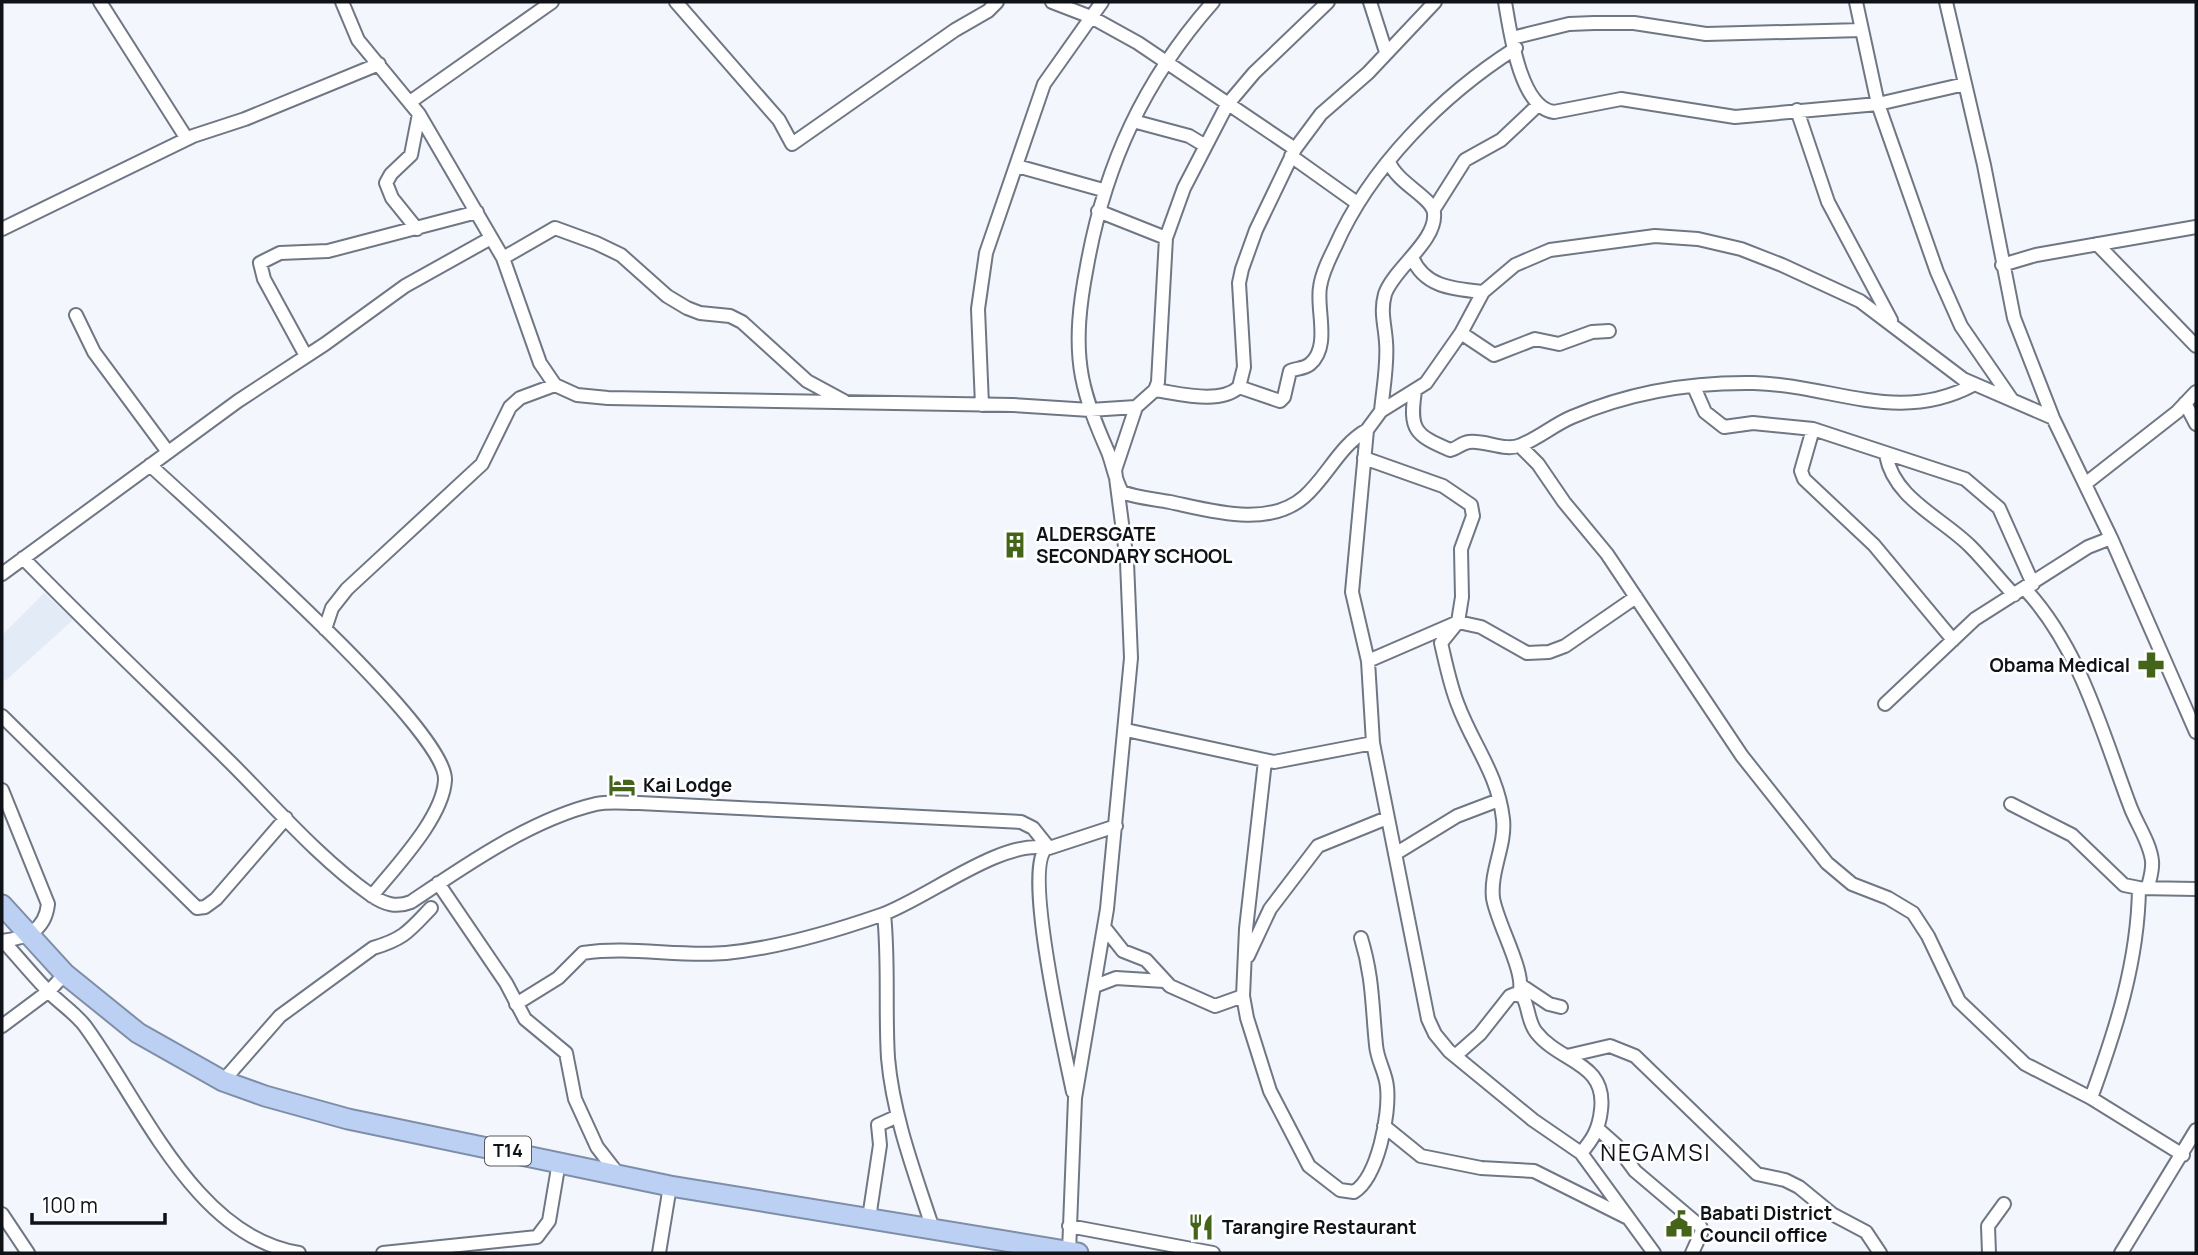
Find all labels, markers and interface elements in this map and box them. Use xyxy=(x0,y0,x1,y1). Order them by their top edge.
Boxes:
place label: ALDERSGATE SECONDARY SCHOOL xyxy=(1036,521,1233,569)
building icon: ALDERSGATE SECONDARY SCHOOL xyxy=(1000,530,1030,560)
pharmacy icon: Obama Medical xyxy=(2136,650,2166,680)
place label: Obama Medical xyxy=(1990,652,2130,678)
hotel icon: Kai Lodge xyxy=(607,770,637,800)
place label: Kai Lodge xyxy=(643,772,732,798)
road number: T14 xyxy=(485,1136,531,1166)
district label: NEGAMSI xyxy=(1600,1136,1712,1168)
scale bar xyxy=(32,1182,164,1226)
text: 100 m xyxy=(42,1191,98,1219)
place label: Babati District Council office xyxy=(1700,1200,1832,1248)
public building icon: Babati District Council office xyxy=(1664,1209,1694,1239)
restaurant icon: Tarangire Restaurant xyxy=(1186,1212,1216,1242)
place label: Tarangire Restaurant xyxy=(1222,1214,1417,1240)

